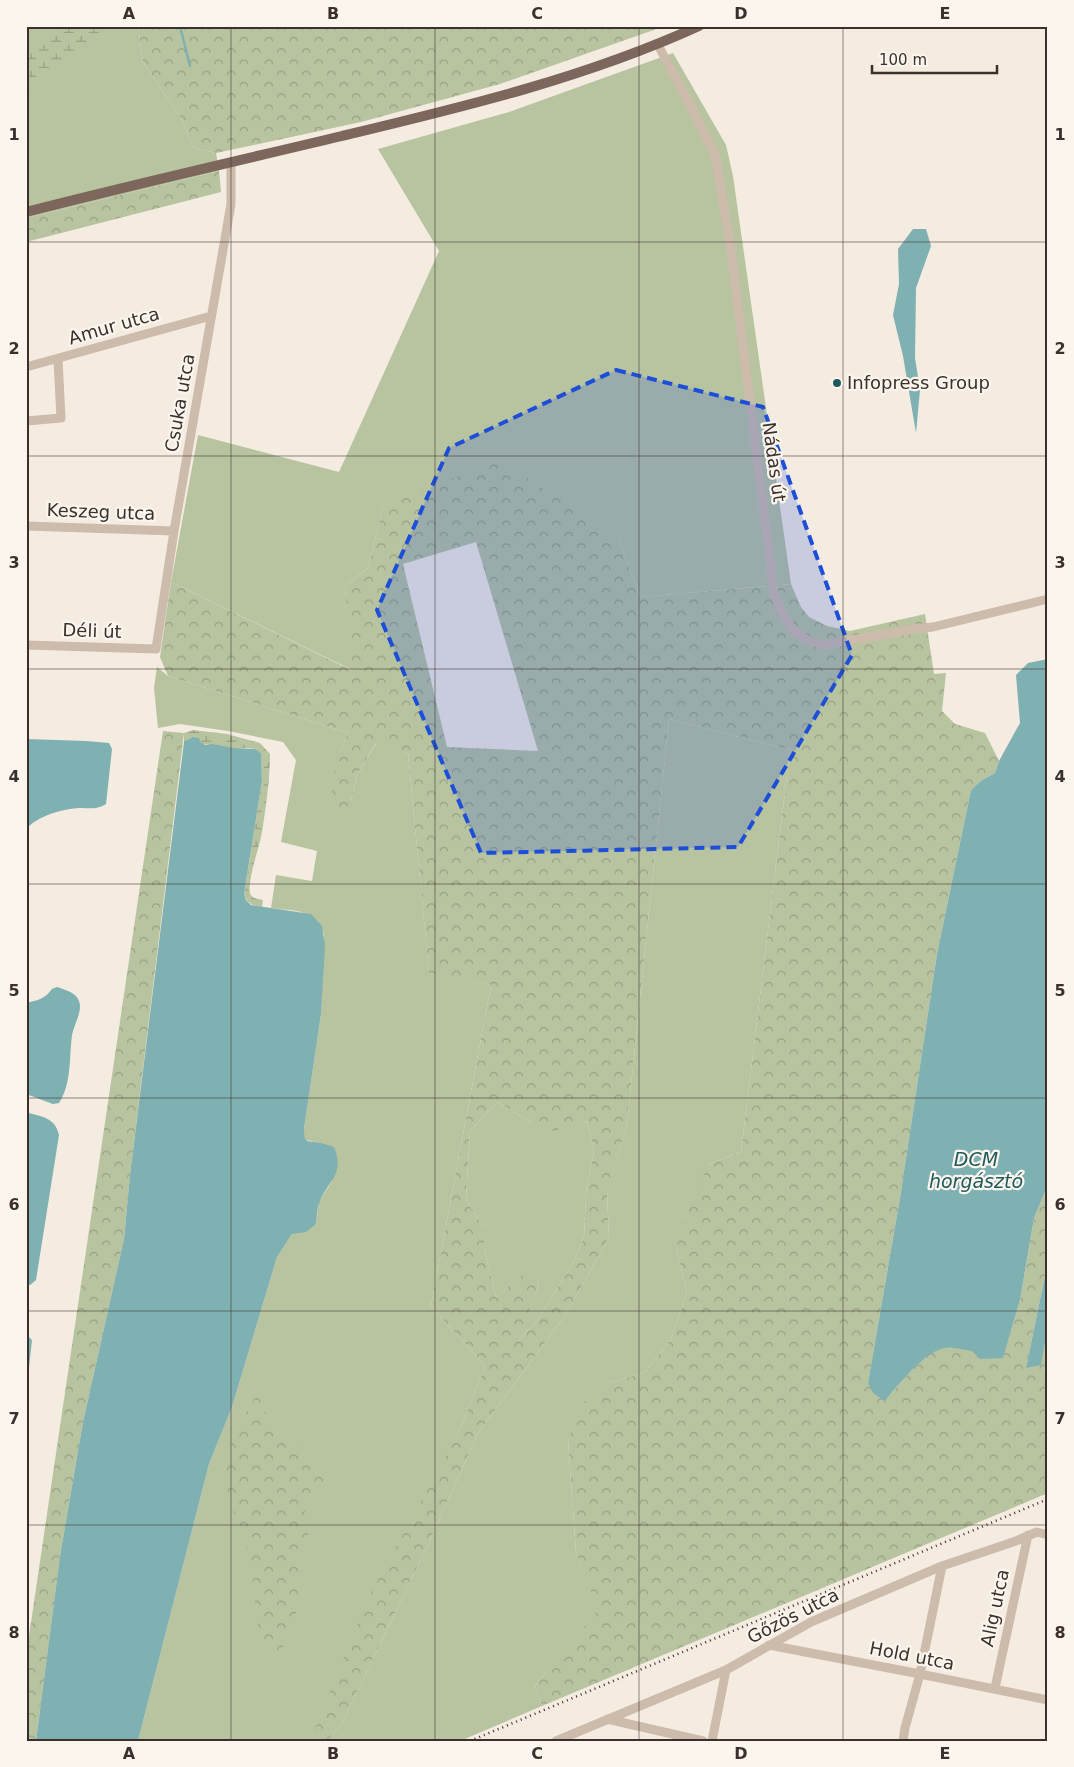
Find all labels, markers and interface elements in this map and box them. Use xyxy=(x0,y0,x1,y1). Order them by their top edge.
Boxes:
text: A xyxy=(123,4,136,23)
text: B xyxy=(327,4,339,23)
text: C xyxy=(531,4,543,23)
text: D xyxy=(734,4,748,23)
text: E xyxy=(940,4,950,23)
scale bar xyxy=(872,42,996,74)
text: 100 m xyxy=(879,51,927,69)
text: 1 xyxy=(8,125,20,144)
text: 1 xyxy=(1054,125,1066,144)
street label: Amur utca xyxy=(66,303,162,349)
text: 2 xyxy=(8,339,20,358)
text: 2 xyxy=(1054,339,1066,358)
street label: Csuka utca xyxy=(161,352,198,454)
place label: Infopress Group xyxy=(847,372,990,393)
marker: Infopress Group xyxy=(831,377,843,389)
street label: Nádas út xyxy=(758,421,790,503)
street label: Keszeg utca xyxy=(46,499,156,524)
text: 3 xyxy=(8,553,20,572)
text: 3 xyxy=(1054,553,1066,572)
street label: Déli út xyxy=(62,619,122,642)
text: 4 xyxy=(8,767,20,786)
text: 4 xyxy=(1054,767,1066,786)
text: 5 xyxy=(8,981,20,1000)
text: 5 xyxy=(1054,981,1066,1000)
water label: DCM horgásztó xyxy=(929,1148,1023,1192)
text: 6 xyxy=(8,1195,20,1214)
text: 6 xyxy=(1054,1195,1066,1214)
text: 7 xyxy=(8,1409,20,1428)
text: 7 xyxy=(1054,1409,1066,1428)
street label: Alig utca xyxy=(976,1567,1013,1649)
street label: Gőzös utca xyxy=(743,1584,842,1648)
text: 8 xyxy=(8,1623,20,1642)
text: 8 xyxy=(1054,1623,1066,1642)
street label: Hold utca xyxy=(868,1637,956,1674)
text: A xyxy=(123,1744,136,1763)
text: B xyxy=(327,1744,339,1763)
text: C xyxy=(531,1744,543,1763)
text: D xyxy=(734,1744,748,1763)
text: E xyxy=(940,1744,950,1763)

